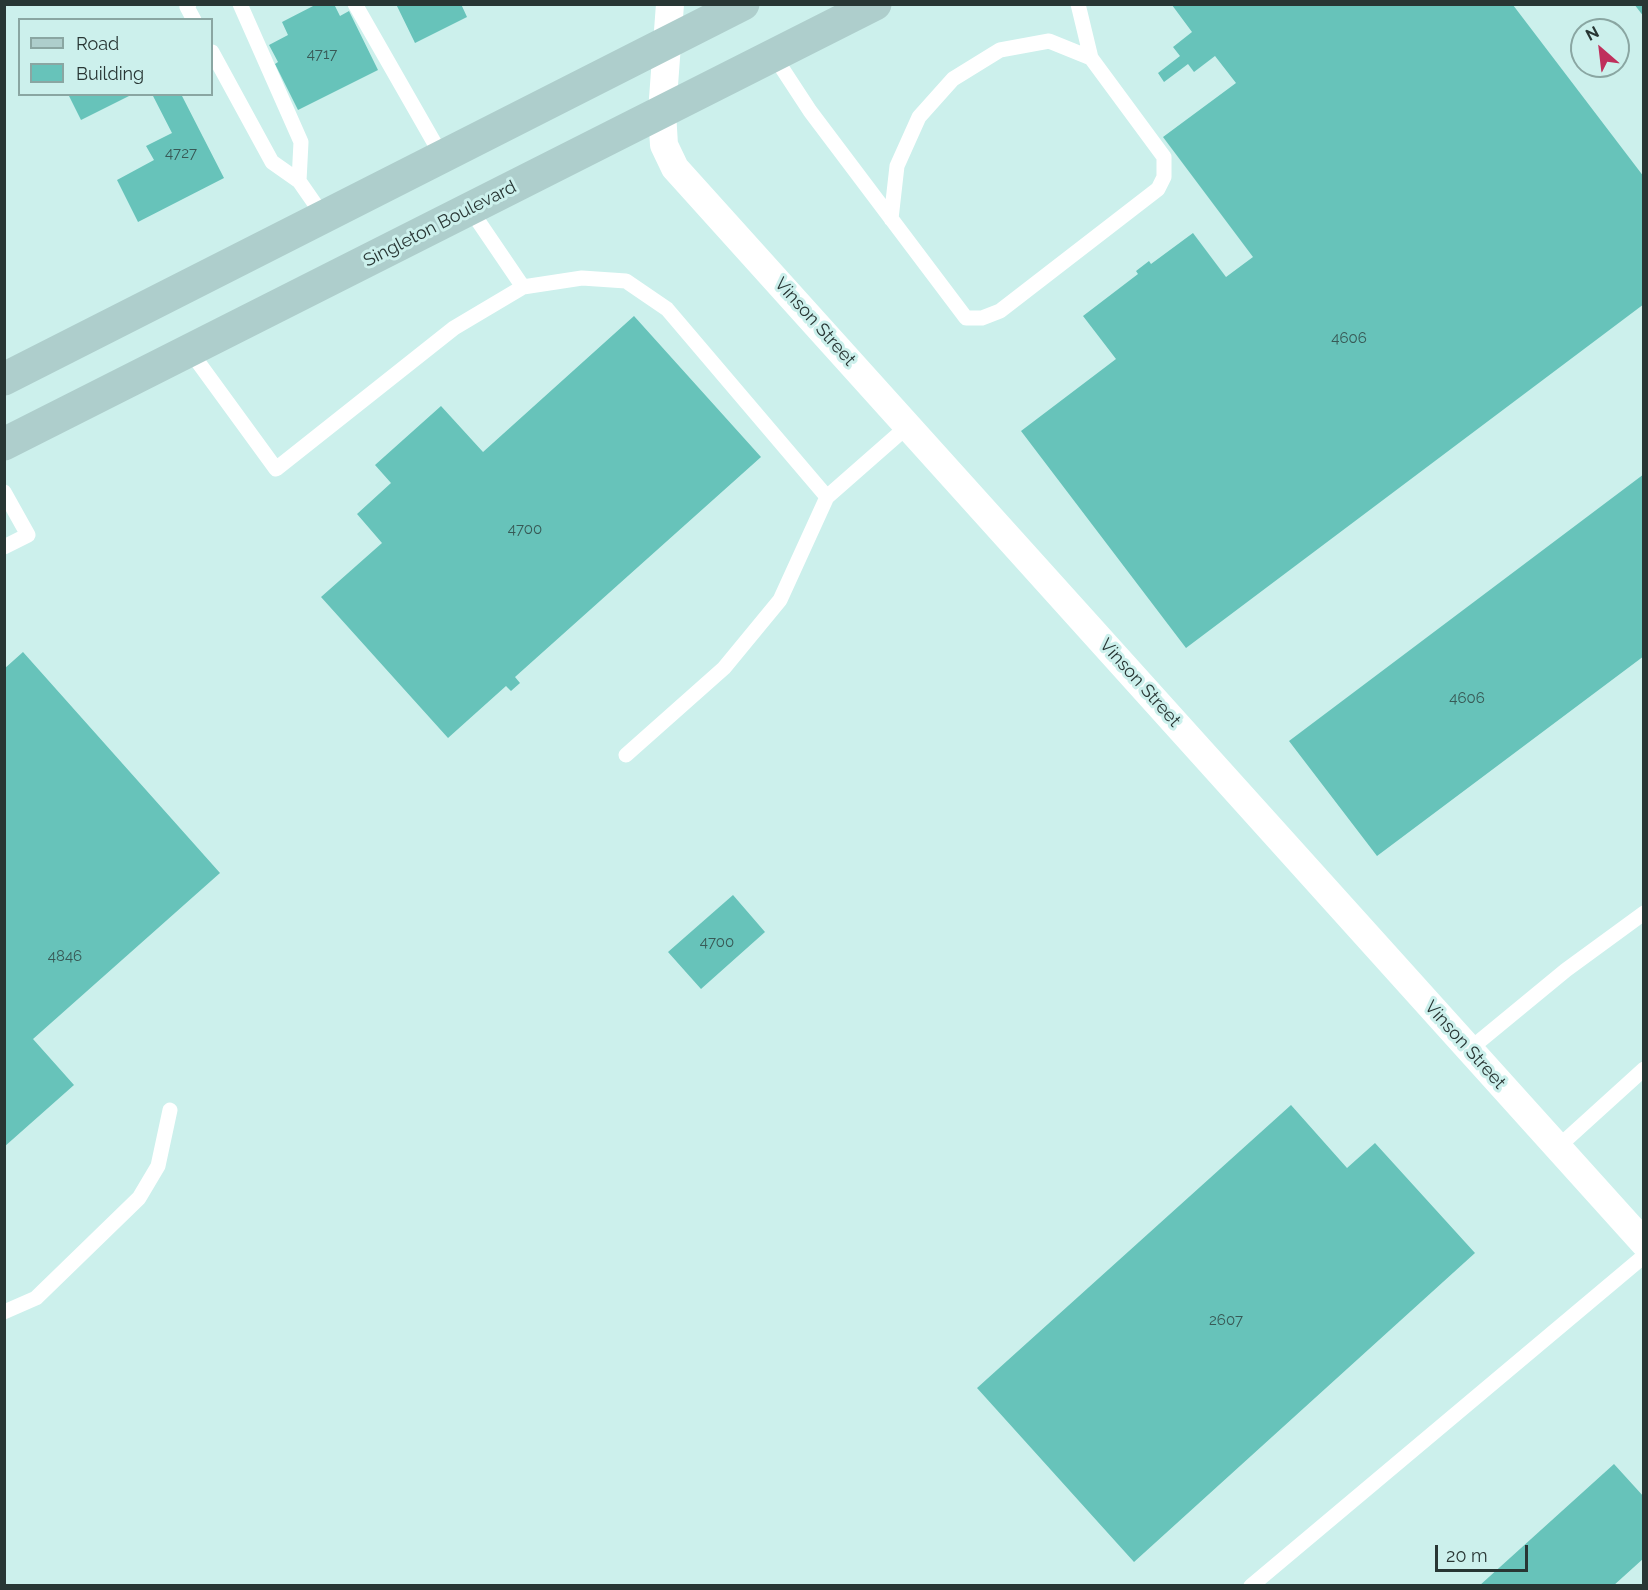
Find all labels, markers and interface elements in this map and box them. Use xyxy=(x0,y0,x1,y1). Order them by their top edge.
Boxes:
legend xyxy=(18,18,213,96)
north arrow xyxy=(1570,18,1630,78)
text: N xyxy=(1582,22,1602,45)
text: Road xyxy=(76,33,119,54)
house number: 4717 xyxy=(307,45,337,63)
text: Building xyxy=(76,63,144,84)
house number: 4727 xyxy=(165,144,197,162)
street label: Singleton Boulevard xyxy=(360,176,520,272)
street label: Vinson Street xyxy=(770,274,860,370)
house number: 4606 xyxy=(1331,329,1367,347)
house number: 4700 xyxy=(508,520,542,538)
street label: Vinson Street xyxy=(1095,635,1185,731)
house number: 4606 xyxy=(1449,689,1485,707)
house number: 4700 xyxy=(700,933,734,951)
house number: 4846 xyxy=(48,947,82,965)
street label: Vinson Street xyxy=(1420,997,1510,1093)
house number: 2607 xyxy=(1209,1311,1243,1329)
scale bar xyxy=(1438,1533,1531,1571)
text: 20 m xyxy=(1446,1545,1488,1566)

